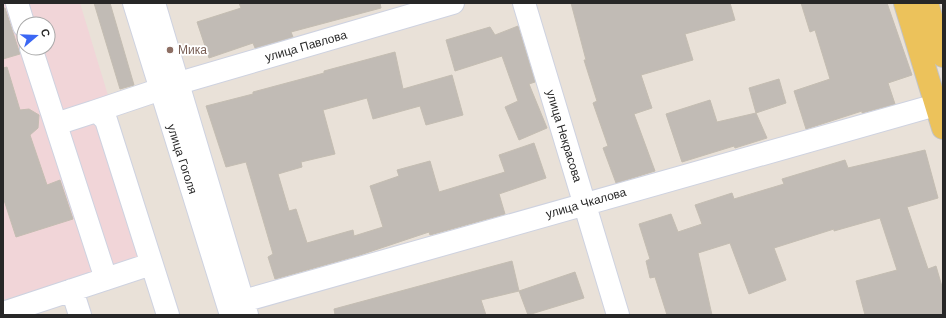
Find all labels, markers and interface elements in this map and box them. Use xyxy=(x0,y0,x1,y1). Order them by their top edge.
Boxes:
north arrow xyxy=(16,16,56,56)
text: С xyxy=(38,27,53,39)
street label: улица Павлова xyxy=(263,27,349,65)
place label: Мика xyxy=(178,42,207,58)
marker: Мика xyxy=(165,45,175,55)
street label: улица Некрасова xyxy=(542,88,586,184)
street label: улица Гоголя xyxy=(163,122,201,196)
street label: улица Чкалова xyxy=(544,184,628,222)

